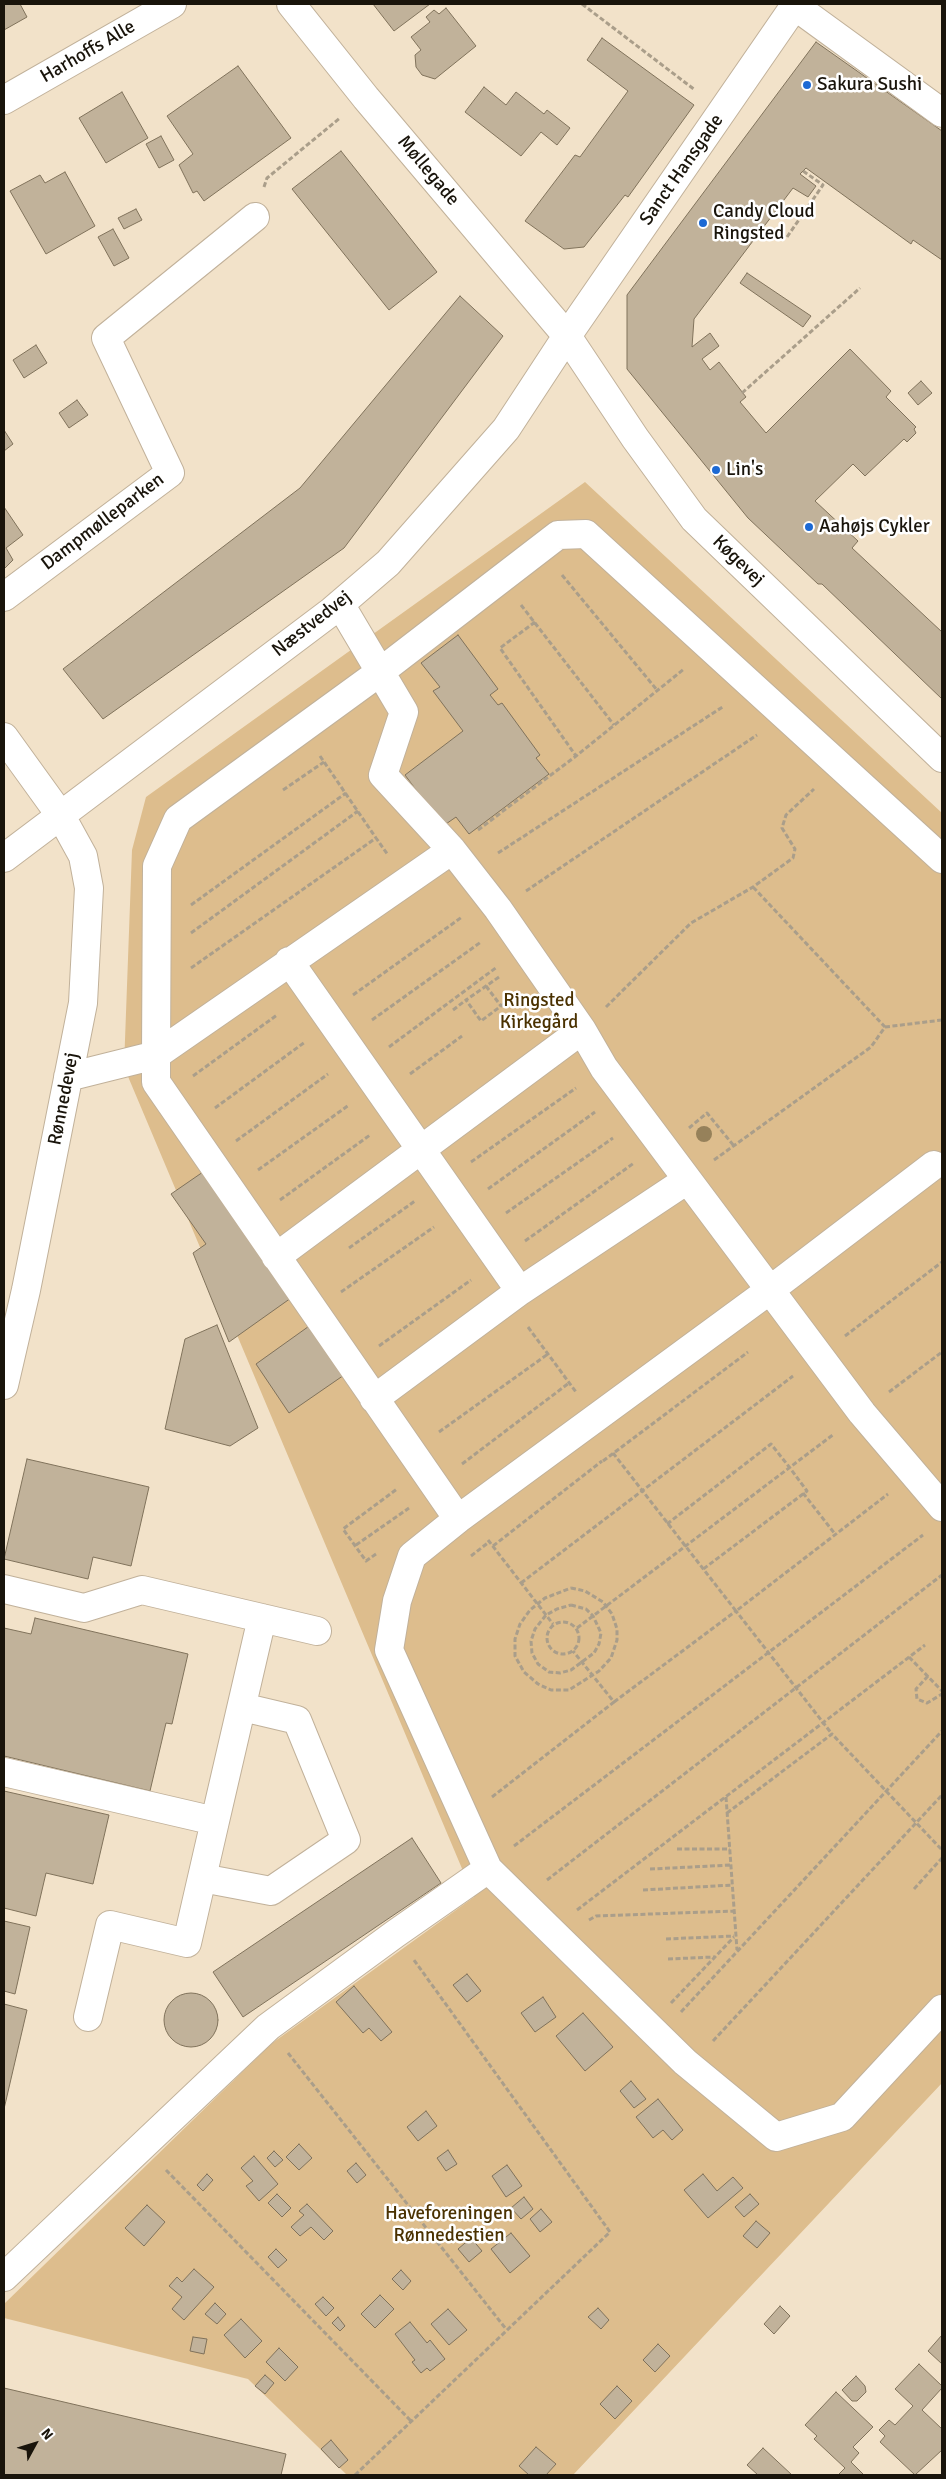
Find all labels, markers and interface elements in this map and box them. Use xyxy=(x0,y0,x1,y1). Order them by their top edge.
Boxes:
street label: Harhoffs Alle xyxy=(36,16,140,88)
place label: Sakura Sushi xyxy=(817,74,922,96)
marker: Sakura Sushi xyxy=(801,79,813,91)
street label: Sanct Hansgade xyxy=(635,110,729,230)
street label: Møllegade xyxy=(392,131,464,211)
place label: Candy Cloud Ringsted xyxy=(713,201,815,245)
marker: Candy Cloud Ringsted xyxy=(697,217,709,229)
place label: Lin's xyxy=(726,459,763,481)
marker: Lin's xyxy=(710,464,722,476)
street label: Dampmølleparken xyxy=(37,468,169,576)
place label: Aahøjs Cykler xyxy=(819,516,930,538)
marker: Aahøjs Cykler xyxy=(803,521,815,533)
street label: Køgevej xyxy=(707,531,769,591)
street label: Næstvedvej xyxy=(268,586,356,662)
park label: Ringsted Kirkegård xyxy=(500,990,578,1034)
street label: Rønnedevej xyxy=(44,1051,84,1147)
park label: Haveforeningen Rønnedestien xyxy=(385,2203,513,2247)
north arrow xyxy=(10,2419,60,2469)
text: N xyxy=(37,2425,57,2443)

